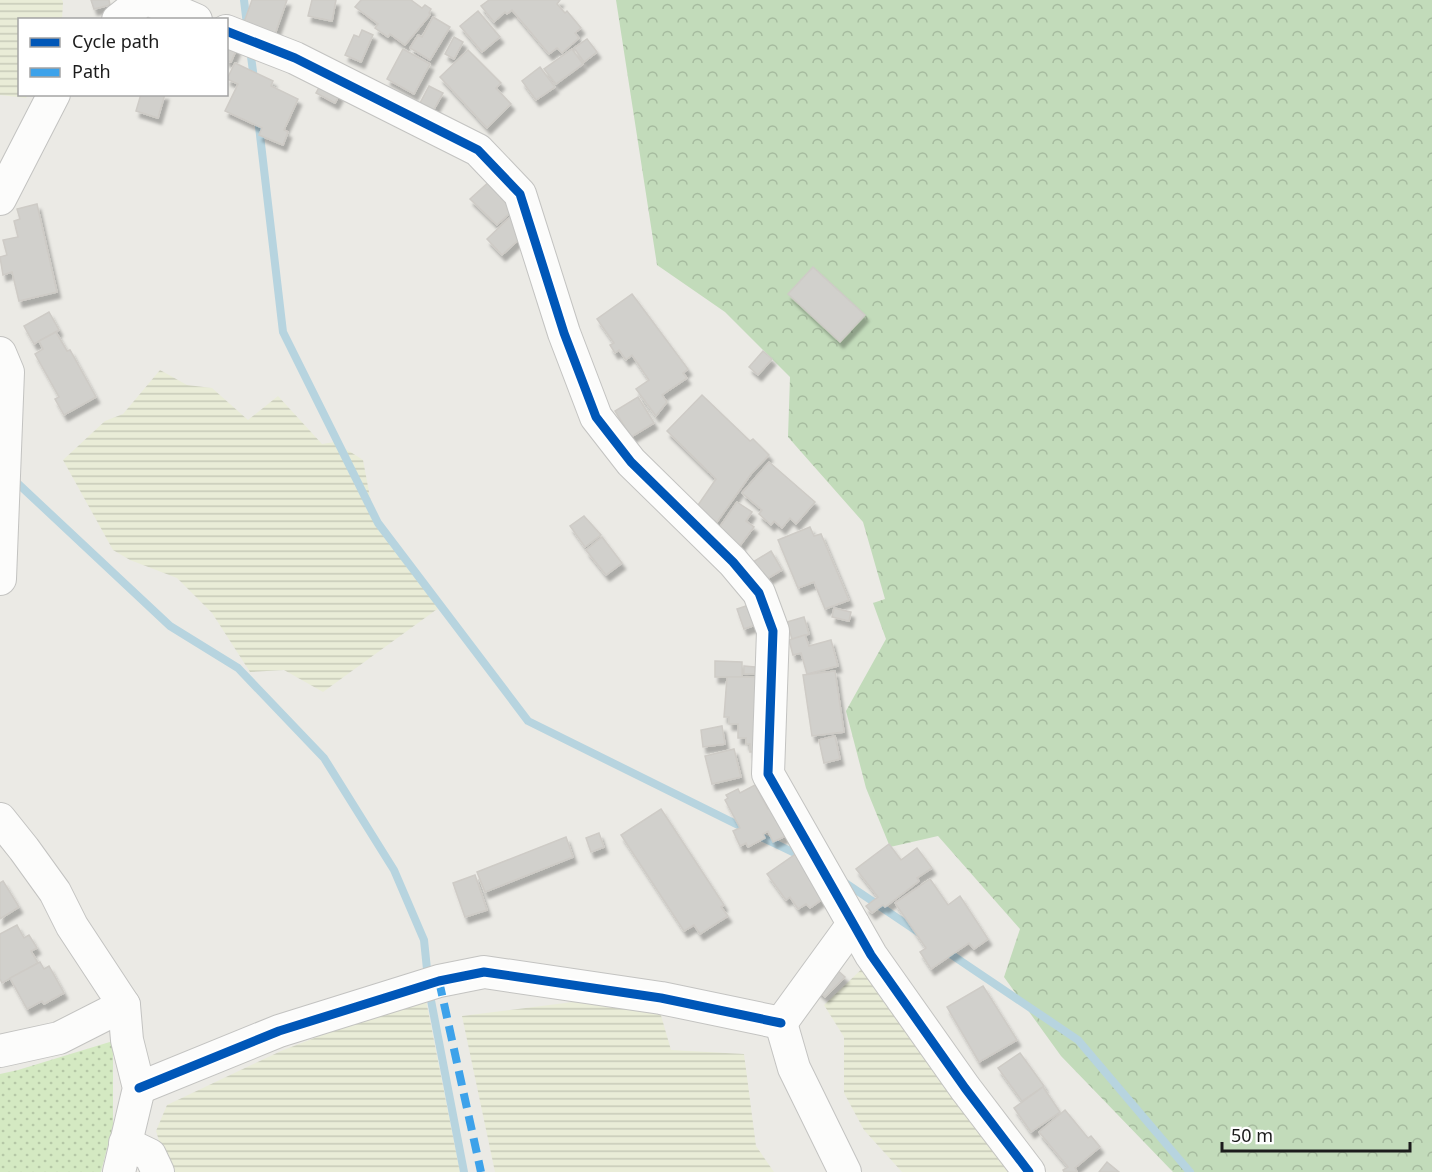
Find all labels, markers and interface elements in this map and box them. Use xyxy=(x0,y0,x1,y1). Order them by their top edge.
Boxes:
legend xyxy=(18,18,228,96)
text: Cycle path xyxy=(72,29,159,53)
text: Path xyxy=(72,59,111,83)
scale bar xyxy=(1222,1115,1410,1153)
text: 50 m xyxy=(1231,1123,1273,1147)

